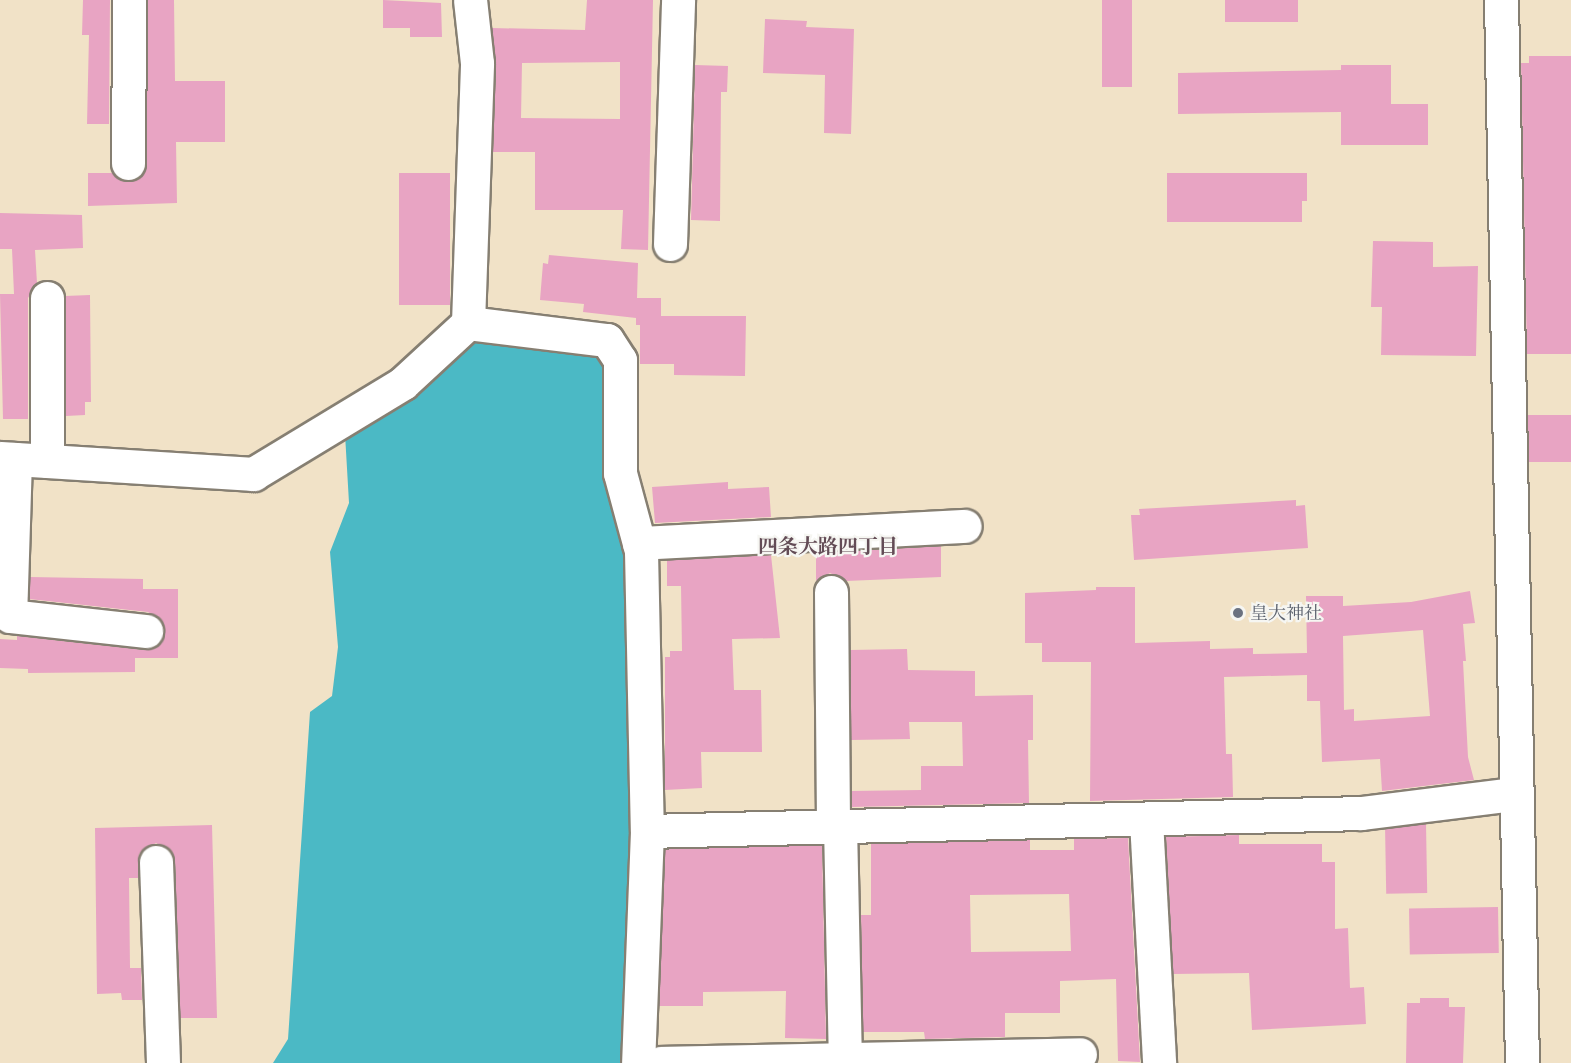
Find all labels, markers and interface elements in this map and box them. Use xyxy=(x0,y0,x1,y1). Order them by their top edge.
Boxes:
district label: 四条大路四丁目 xyxy=(758,534,898,558)
place label: 皇大神社 xyxy=(1250,602,1322,624)
marker: 皇大神社 xyxy=(1231,606,1245,620)

